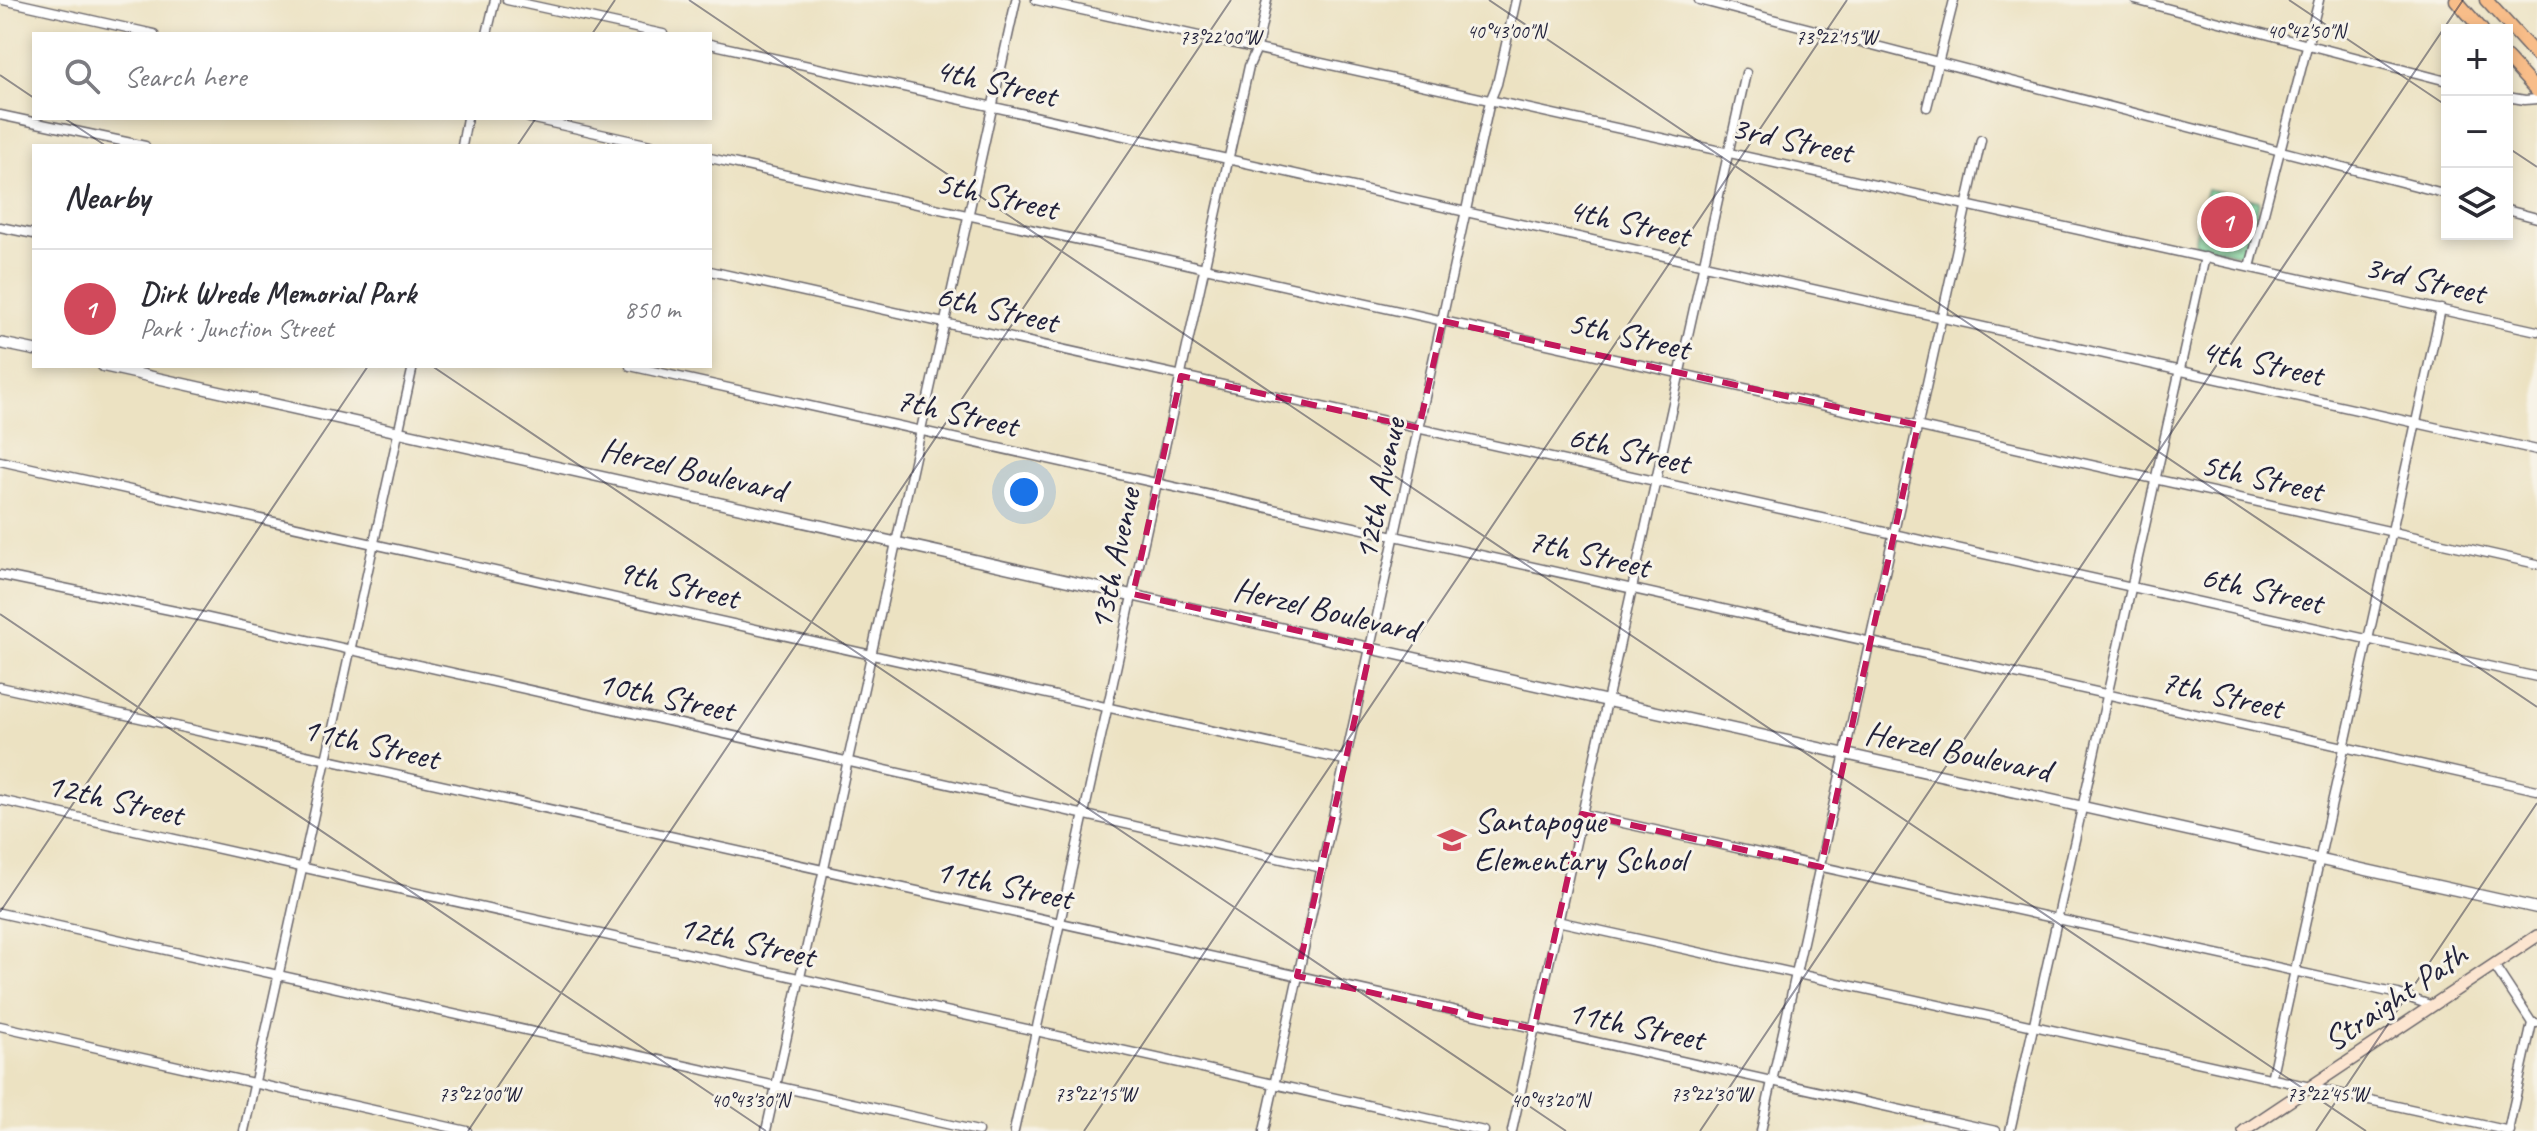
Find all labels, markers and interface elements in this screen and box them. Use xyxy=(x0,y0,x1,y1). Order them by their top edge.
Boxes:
text: 40°43'00"N xyxy=(1467,19,1548,44)
text: 40°42'50"N xyxy=(2267,19,2348,44)
map controls xyxy=(2441,24,2513,240)
button: + xyxy=(2441,24,2513,96)
text: 73°22'00"W xyxy=(1179,25,1264,50)
text: 73°22'15"W xyxy=(1795,25,1880,50)
search box xyxy=(32,32,712,120)
street label: 4th Street xyxy=(931,47,1065,118)
icon: search xyxy=(60,54,104,98)
text: Search here xyxy=(124,57,246,95)
button: − xyxy=(2441,96,2513,168)
street label: 3rd Street xyxy=(1728,105,1860,174)
street label: 5th Street xyxy=(932,160,1066,231)
button: layers xyxy=(2441,168,2513,240)
text: Nearby xyxy=(64,175,150,218)
street label: 4th Street xyxy=(1564,187,1698,258)
pin: 1 xyxy=(2201,192,2253,252)
street label: 3rd Street xyxy=(2360,244,2493,315)
street label: 6th Street xyxy=(932,273,1066,344)
text: Dirk Wrede Memorial Park xyxy=(140,274,416,312)
text: 1 xyxy=(84,293,96,326)
text: 850 m xyxy=(624,293,680,326)
street label: 5th Street xyxy=(1564,300,1698,371)
text: Park · Junction Street xyxy=(140,312,333,345)
street label: 4th Street xyxy=(2197,328,2331,397)
street label: 7th Street xyxy=(892,377,1026,448)
street label: 12th Avenue xyxy=(1343,412,1415,564)
street label: 6th Street xyxy=(1564,414,1698,485)
street label: Herzel Boulevard xyxy=(596,427,794,512)
street label: 5th Street xyxy=(2197,442,2331,513)
your location xyxy=(1004,472,1044,512)
street label: 13th Avenue xyxy=(1078,482,1150,634)
street label: 7th Street xyxy=(1524,518,1658,589)
street label: 9th Street xyxy=(613,549,747,620)
street label: 6th Street xyxy=(2197,554,2331,625)
street label: Herzel Boulevard xyxy=(1229,567,1427,652)
street label: 7th Street xyxy=(2157,659,2291,730)
street label: 10th Street xyxy=(594,661,742,732)
street label: 11th Street xyxy=(298,706,447,780)
street label: Herzel Boulevard xyxy=(1861,710,2059,793)
street label: 12th Street xyxy=(42,762,191,836)
place label: Santapogue Elementary School xyxy=(1474,799,1693,881)
school or university icon: Santapogue Elementary School xyxy=(1437,825,1467,855)
street label: 11th Street xyxy=(932,849,1080,920)
street label: 12th Street xyxy=(674,904,823,978)
street label: Straight Path xyxy=(2315,932,2477,1061)
street label: 11th Street xyxy=(1564,990,1712,1061)
text: 73°22'00"W xyxy=(438,1082,523,1107)
text: 73°22'15"W xyxy=(1054,1082,1139,1107)
text: 73°22'30"W xyxy=(1670,1082,1755,1107)
text: 73°22'45"W xyxy=(2286,1082,2371,1107)
text: 40°43'30"N xyxy=(711,1088,792,1113)
text: 40°43'20"N xyxy=(1511,1088,1592,1113)

